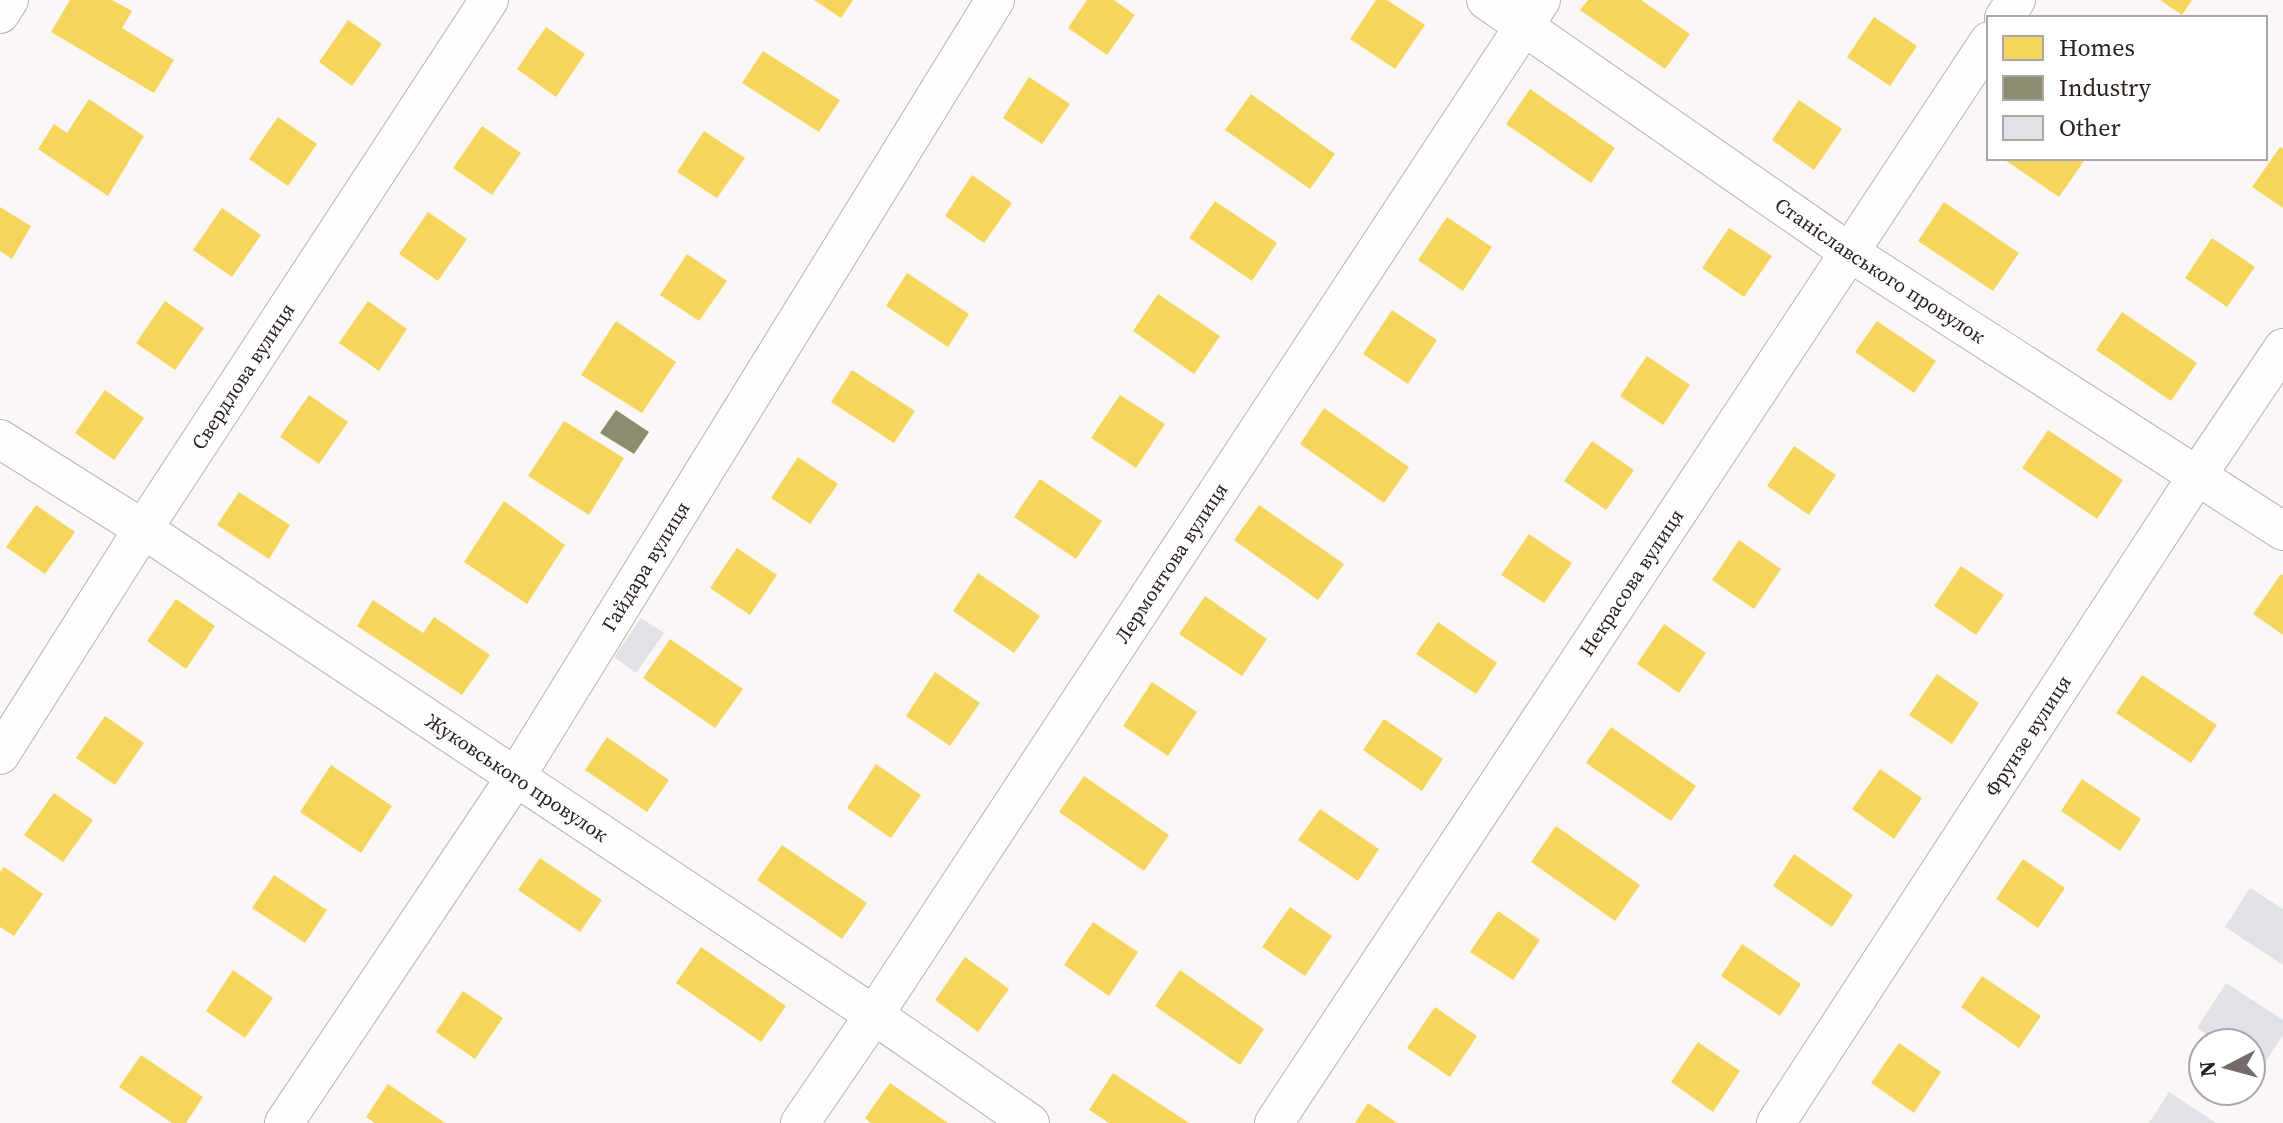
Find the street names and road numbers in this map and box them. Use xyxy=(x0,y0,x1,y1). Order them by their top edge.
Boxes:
street label: Станіславського провулок xyxy=(1769,191,1991,350)
street label: Свердлова вулиця xyxy=(185,297,301,455)
street label: Лермонтова вулиця xyxy=(1108,477,1234,649)
street label: Гайдара вулиця xyxy=(595,496,696,637)
street label: Некрасова вулиця xyxy=(1572,503,1690,662)
street label: Фрунзе вулиця xyxy=(1978,670,2078,802)
street label: Жуковського провулок xyxy=(420,707,614,848)

